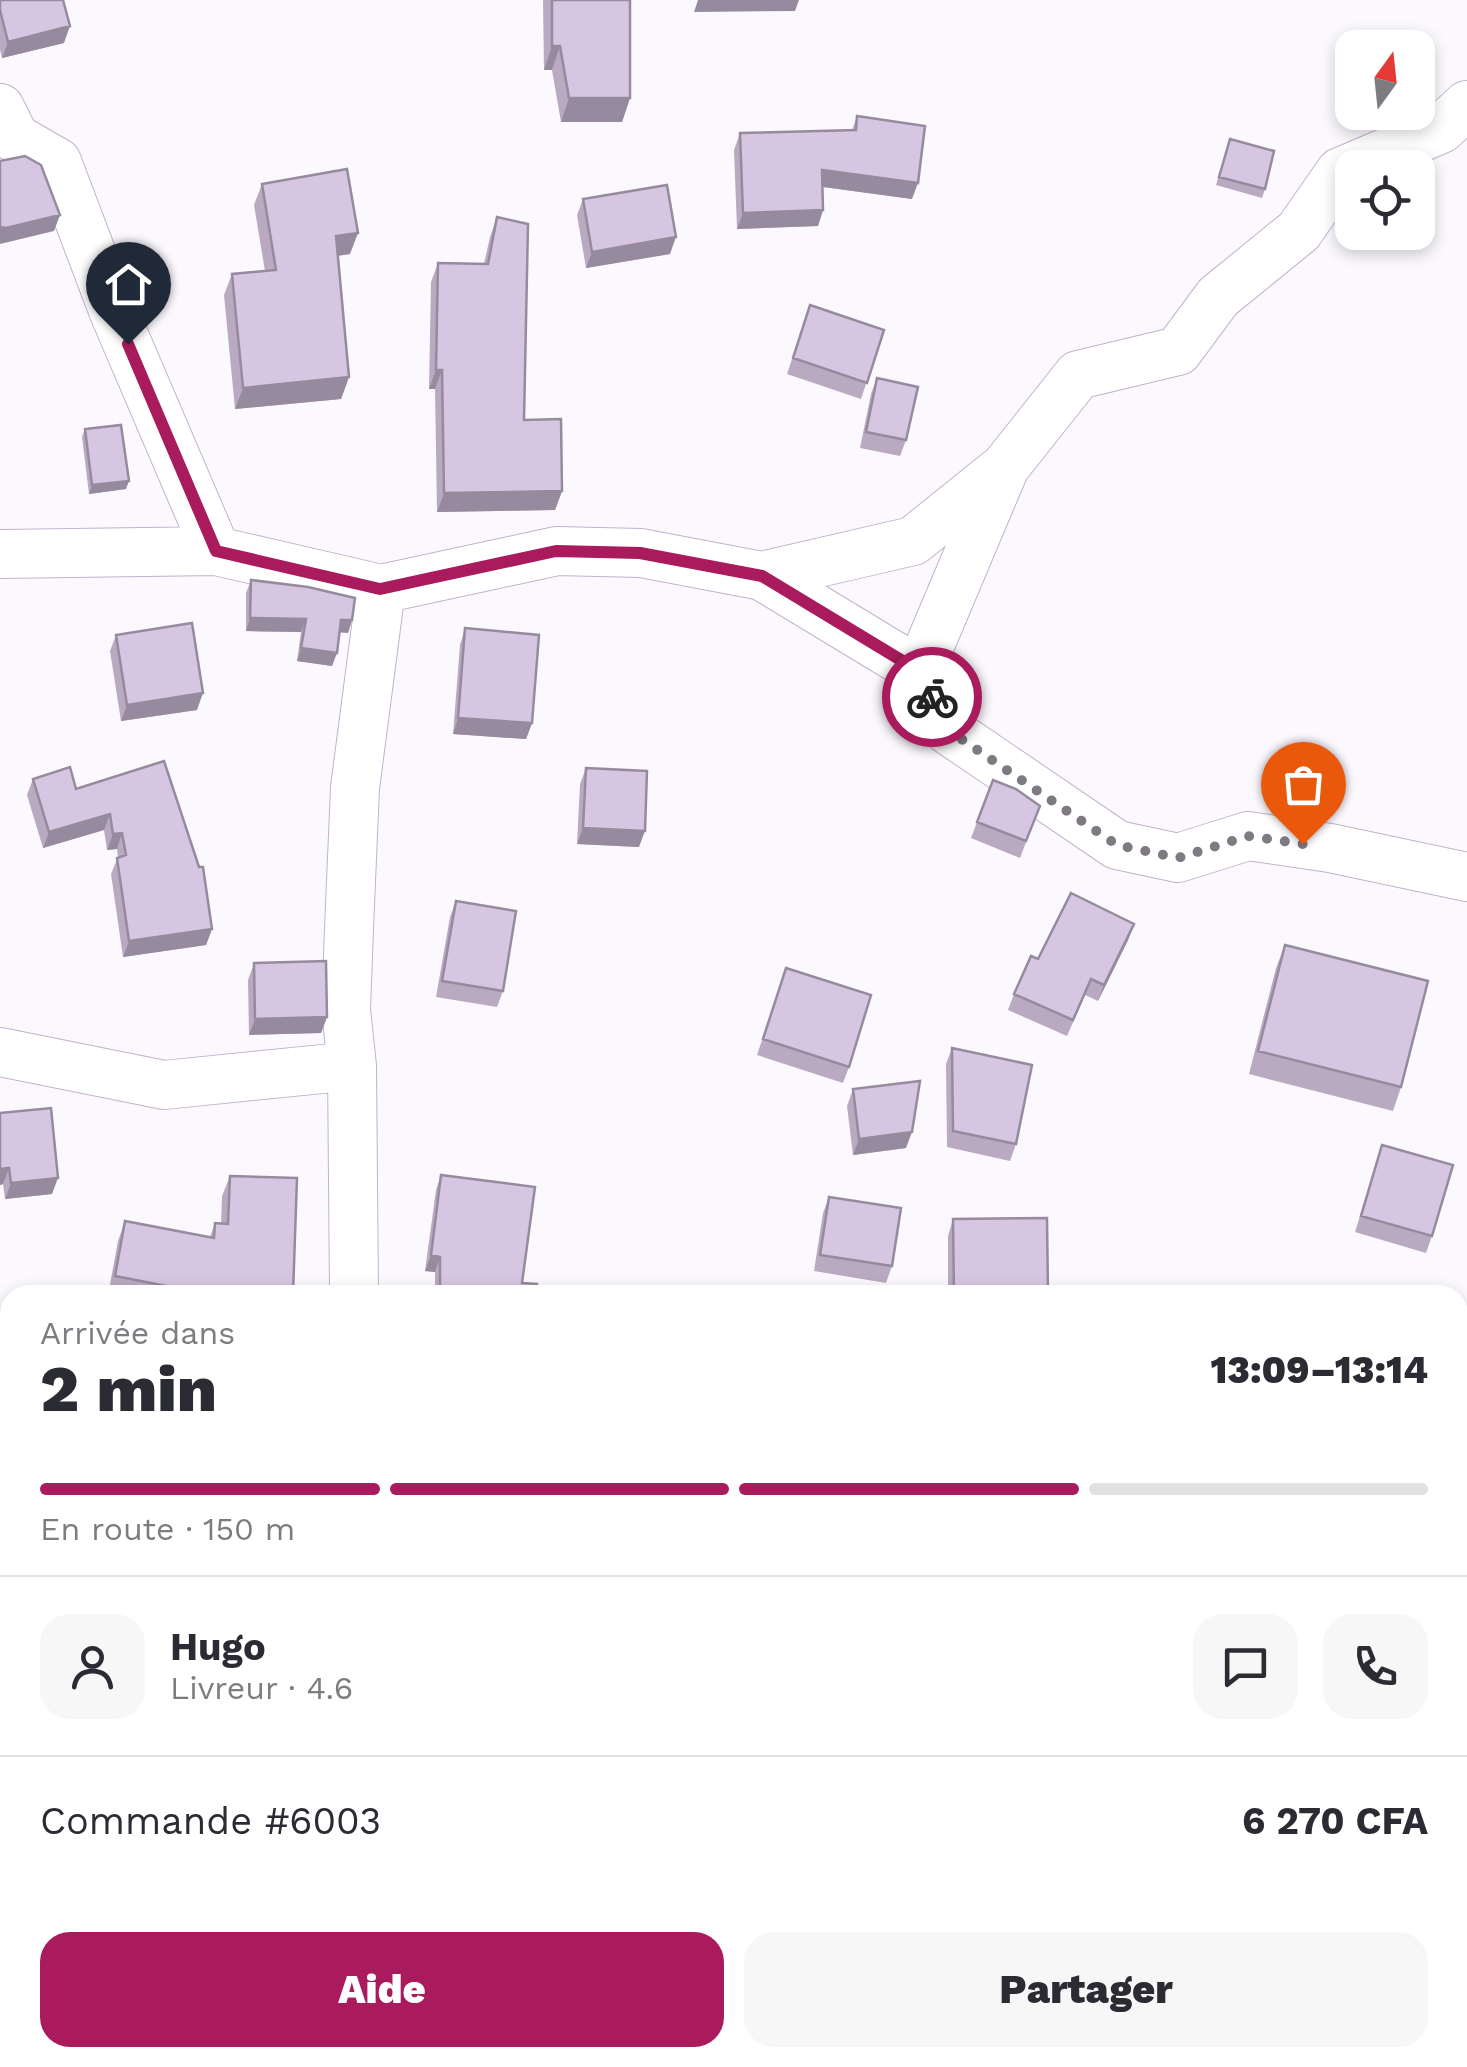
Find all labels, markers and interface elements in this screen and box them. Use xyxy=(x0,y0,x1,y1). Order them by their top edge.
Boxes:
north arrow xyxy=(1335,30,1435,130)
map controls xyxy=(1335,30,1435,250)
button: locate xyxy=(1335,150,1435,250)
pin xyxy=(86,242,171,345)
icon: home xyxy=(101,257,156,312)
courier xyxy=(882,647,982,747)
icon: bike xyxy=(905,670,960,725)
pin xyxy=(1261,742,1346,845)
icon: bag xyxy=(1276,757,1331,812)
text: Arrivée dans xyxy=(40,1314,235,1352)
text: 13:09–13:14 xyxy=(1210,1348,1428,1392)
text: 2 min xyxy=(40,1351,217,1427)
text: En route · 150 m xyxy=(40,1510,295,1548)
button: person xyxy=(40,1614,145,1719)
button: chat xyxy=(1193,1614,1298,1719)
button: phone xyxy=(1323,1614,1428,1719)
text: Hugo xyxy=(170,1625,266,1669)
text: Livreur · 4.6 xyxy=(170,1669,353,1707)
text: Commande #6003 xyxy=(40,1799,381,1843)
text: 6 270 CFA xyxy=(1242,1799,1428,1843)
button: Aide xyxy=(40,1932,724,2047)
button: Partager xyxy=(744,1932,1428,2047)

